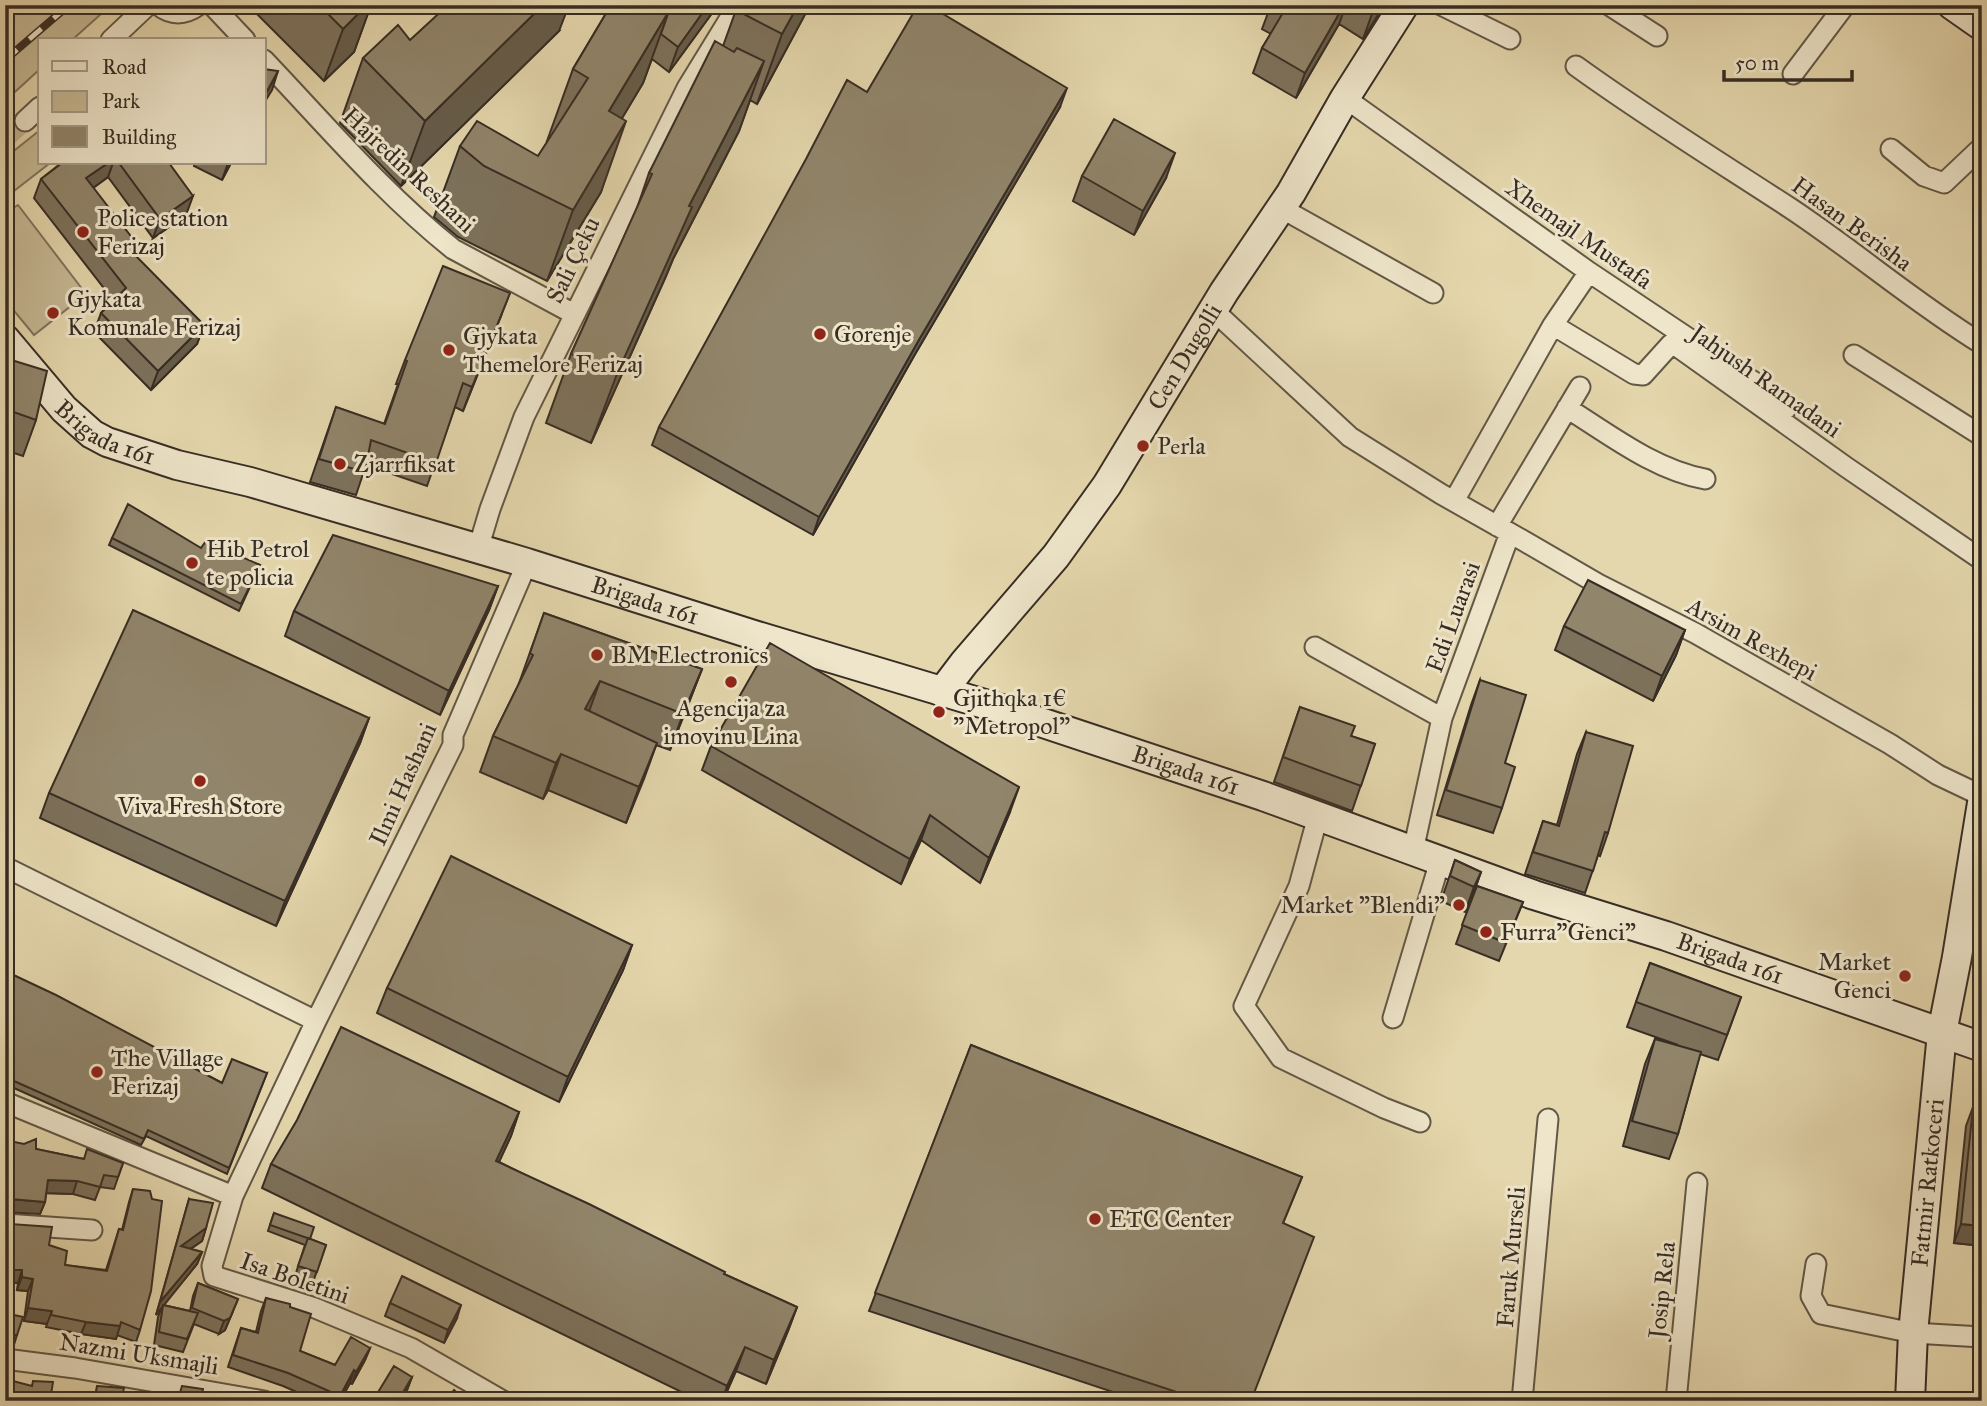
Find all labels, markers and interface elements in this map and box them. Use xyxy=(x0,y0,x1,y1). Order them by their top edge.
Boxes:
legend xyxy=(38,38,266,164)
scale bar xyxy=(1724,38,1852,82)
text: 50 m xyxy=(1735,50,1780,76)
text: Road xyxy=(102,54,147,80)
text: Park xyxy=(102,88,140,114)
street label: Hajredin Reshani xyxy=(336,101,482,240)
text: Building xyxy=(102,124,176,150)
street label: Hasan Berisha xyxy=(1786,170,1919,278)
street label: Xhemajl Mustafa xyxy=(1500,172,1659,296)
place label: Police station Ferizaj xyxy=(97,203,228,261)
street label: Sali Çeku xyxy=(539,212,607,308)
marker: Police station Ferizaj xyxy=(75,224,91,240)
place label: Gjykata Komunale Ferizaj xyxy=(67,284,241,342)
street label: Cen Dugolli xyxy=(1141,298,1229,415)
marker: Gjykata Komunale Ferizaj xyxy=(45,305,61,321)
street label: Jahjush Ramadani xyxy=(1682,316,1848,444)
place label: Gorenje xyxy=(834,319,911,349)
place label: Gjykata Themelore Ferizaj xyxy=(463,321,643,379)
marker: Gorenje xyxy=(812,326,828,342)
marker: Gjykata Themelore Ferizaj xyxy=(441,342,457,358)
street label: Brigada 161 xyxy=(49,393,159,472)
place label: Perla xyxy=(1157,431,1207,461)
marker: Perla xyxy=(1135,438,1151,454)
place label: Zjarrfiksat xyxy=(354,449,456,479)
marker: Zjarrfiksat xyxy=(332,456,348,472)
place label: Hib Petrol te policia xyxy=(206,534,310,592)
marker: Hib Petrol te policia xyxy=(184,555,200,571)
street label: Edi Luarasi xyxy=(1419,557,1487,677)
street label: Brigada 161 xyxy=(587,569,702,631)
street label: Arsim Rexhepi xyxy=(1680,590,1823,687)
place label: BM Electronics xyxy=(611,640,768,670)
marker: BM Electronics xyxy=(589,647,605,663)
marker: Agencija za imovinu Lina xyxy=(723,674,739,690)
place label: Gjithqka 1€ "Metropol" xyxy=(953,683,1070,741)
place label: Agencija za imovinu Lina xyxy=(663,693,799,751)
marker: Gjithqka 1€ "Metropol" xyxy=(931,704,947,720)
street label: Ilmi Hashani xyxy=(363,718,444,850)
street label: Brigada 161 xyxy=(1128,739,1243,802)
marker: Viva Fresh Store xyxy=(192,773,208,789)
place label: Viva Fresh Store xyxy=(117,791,282,821)
place label: Market "Blendi" xyxy=(1280,890,1445,920)
marker: Market "Blendi" xyxy=(1451,897,1467,913)
place label: Furra"Genci" xyxy=(1500,917,1636,947)
marker: Furra"Genci" xyxy=(1478,924,1494,940)
street label: Brigada 161 xyxy=(1673,926,1787,991)
place label: Market Genci xyxy=(1818,947,1892,1005)
marker: Market Genci xyxy=(1897,968,1913,984)
place label: The Village Ferizaj xyxy=(111,1043,223,1101)
marker: The Village Ferizaj xyxy=(89,1064,105,1080)
street label: Fatmir Ratkoceri xyxy=(1904,1097,1951,1268)
street label: Faruk Murseli xyxy=(1490,1185,1532,1329)
place label: ETC Center xyxy=(1109,1204,1231,1234)
marker: ETC Center xyxy=(1087,1211,1103,1227)
street label: Josip Rela xyxy=(1642,1239,1682,1343)
street label: Isa Boletini xyxy=(237,1245,354,1311)
street label: Nazmi Uksmajli xyxy=(57,1327,221,1381)

